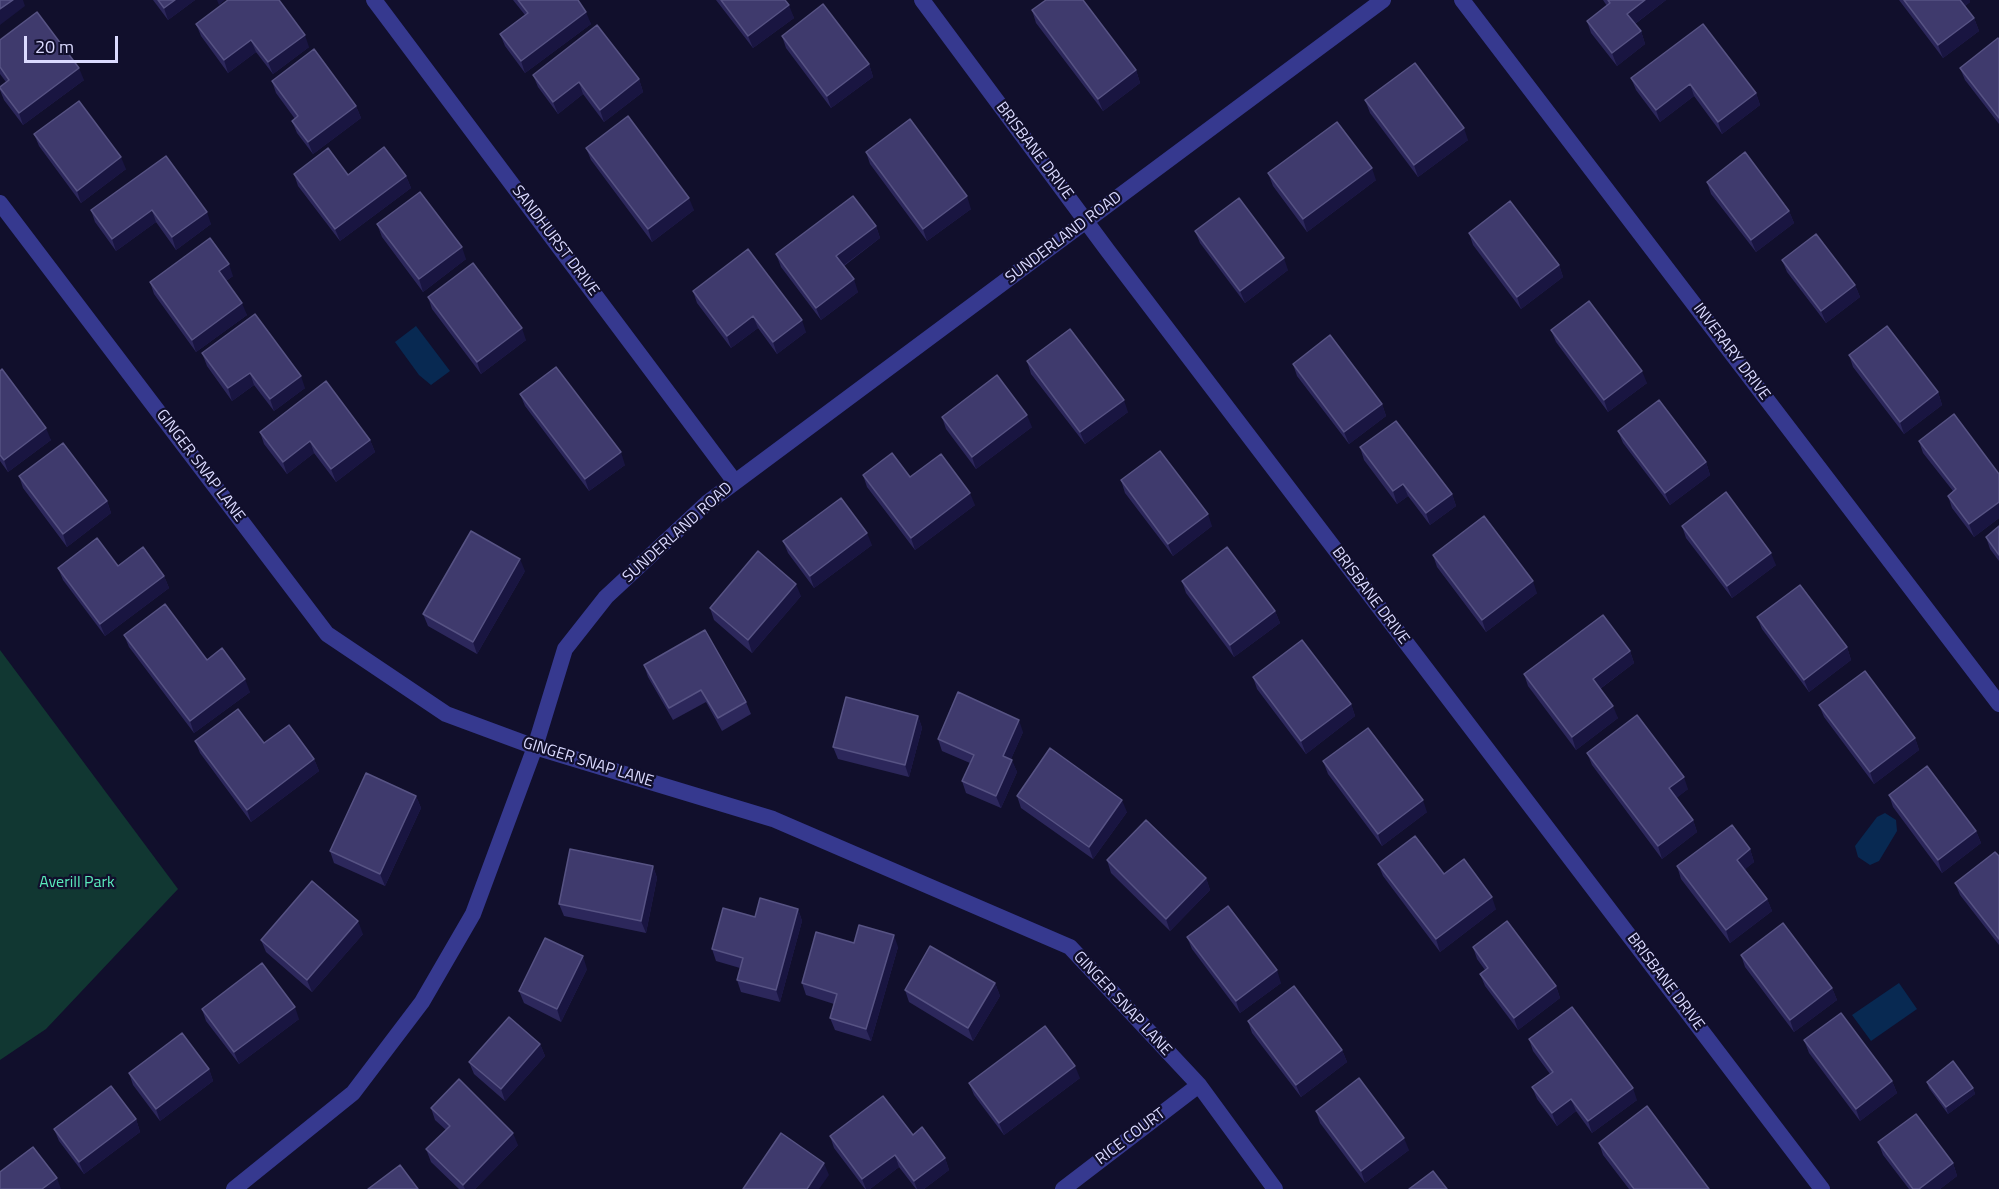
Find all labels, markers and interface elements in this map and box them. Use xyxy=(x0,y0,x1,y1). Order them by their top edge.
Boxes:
scale bar xyxy=(27,24,122,62)
text: 20 m xyxy=(35,33,74,60)
street label: BRISBANE DRIVE xyxy=(991,98,1077,204)
street label: SANDHURST DRIVE xyxy=(507,182,603,300)
street label: SUNDERLAND ROAD xyxy=(1002,188,1126,288)
street label: INVERARY DRIVE xyxy=(1688,300,1774,404)
street label: GINGER SNAP LANE xyxy=(152,406,248,526)
street label: SUNDERLAND ROAD xyxy=(619,479,737,587)
street label: BRISBANE DRIVE xyxy=(1327,543,1413,649)
street label: GINGER SNAP LANE xyxy=(520,734,656,792)
park label: Averill Park xyxy=(39,873,115,893)
street label: BRISBANE DRIVE xyxy=(1622,929,1708,1035)
street label: GINGER SNAP LANE xyxy=(1069,948,1175,1060)
street label: RICE COURT xyxy=(1092,1105,1170,1169)

